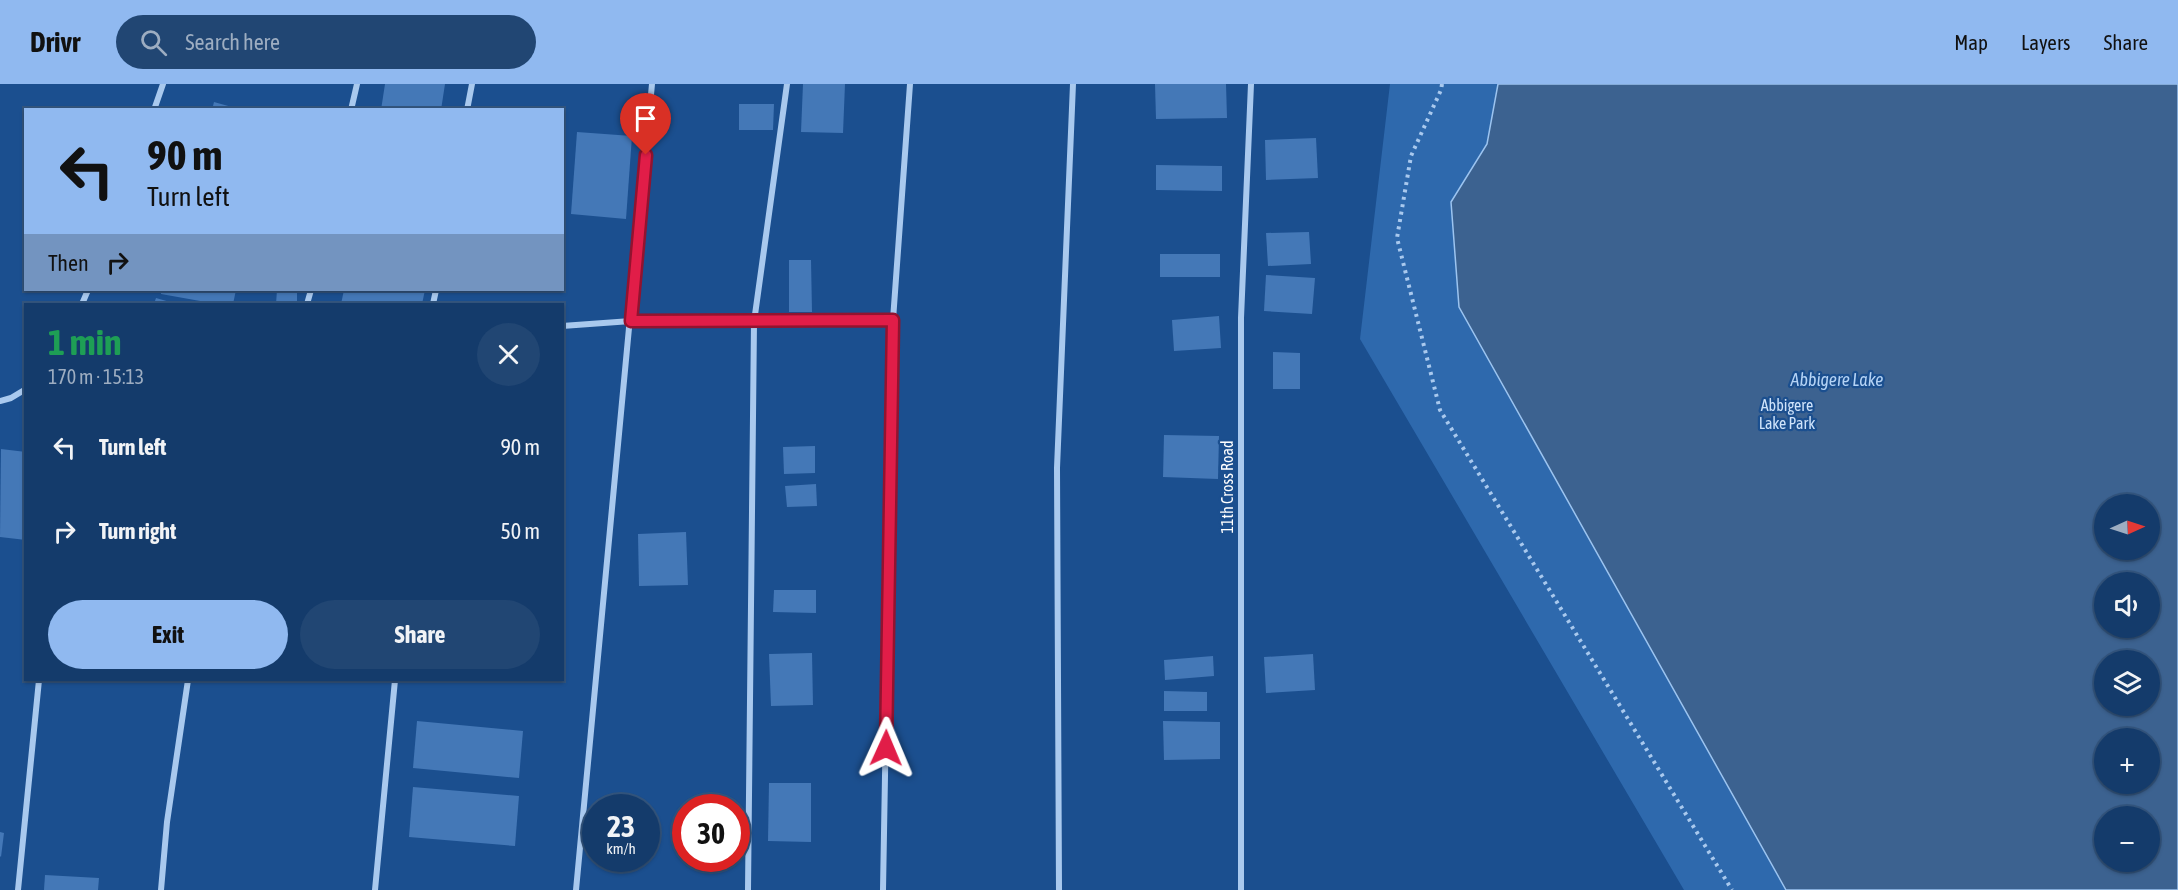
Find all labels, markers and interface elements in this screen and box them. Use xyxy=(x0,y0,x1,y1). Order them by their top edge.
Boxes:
search box xyxy=(116,15,536,69)
text: Drivr xyxy=(30,26,80,58)
icon: search xyxy=(137,26,170,59)
text: Search here xyxy=(185,29,280,55)
text: Map xyxy=(1954,30,1988,54)
text: Layers xyxy=(2021,30,2071,54)
text: Share xyxy=(2104,30,2148,54)
pin xyxy=(620,93,671,155)
icon: arrive xyxy=(629,102,662,135)
text: 90 m xyxy=(147,131,222,179)
icon: left xyxy=(48,132,126,210)
text: Turn left xyxy=(147,181,230,212)
icon: right xyxy=(101,246,134,279)
text: Then xyxy=(48,250,89,276)
text: 1 min xyxy=(48,321,122,363)
button: close xyxy=(477,323,540,386)
text: 170 m · 15:13 xyxy=(48,365,144,388)
water label: Abbigere Lake xyxy=(1790,369,1883,390)
park label: Abbigere Lake Park xyxy=(1759,396,1815,432)
icon: left xyxy=(48,431,81,464)
text: Turn left xyxy=(99,434,166,460)
text: 90 m xyxy=(500,434,540,460)
street label: 11th Cross Road xyxy=(1218,440,1236,534)
north arrow xyxy=(2094,494,2160,560)
map controls xyxy=(2094,494,2160,872)
icon: right xyxy=(48,515,81,548)
text: Turn right xyxy=(99,518,176,544)
text: 50 m xyxy=(500,518,540,544)
button: sound xyxy=(2094,572,2160,638)
button: Exit xyxy=(48,600,288,669)
button: Share xyxy=(300,600,540,669)
button: layers xyxy=(2094,650,2160,716)
position arrow xyxy=(854,716,918,780)
button: + xyxy=(2094,728,2160,794)
speed limit sign: 30 xyxy=(672,794,750,872)
button: − xyxy=(2094,806,2160,872)
text: 23 xyxy=(607,809,635,843)
text: km/h xyxy=(606,840,636,857)

